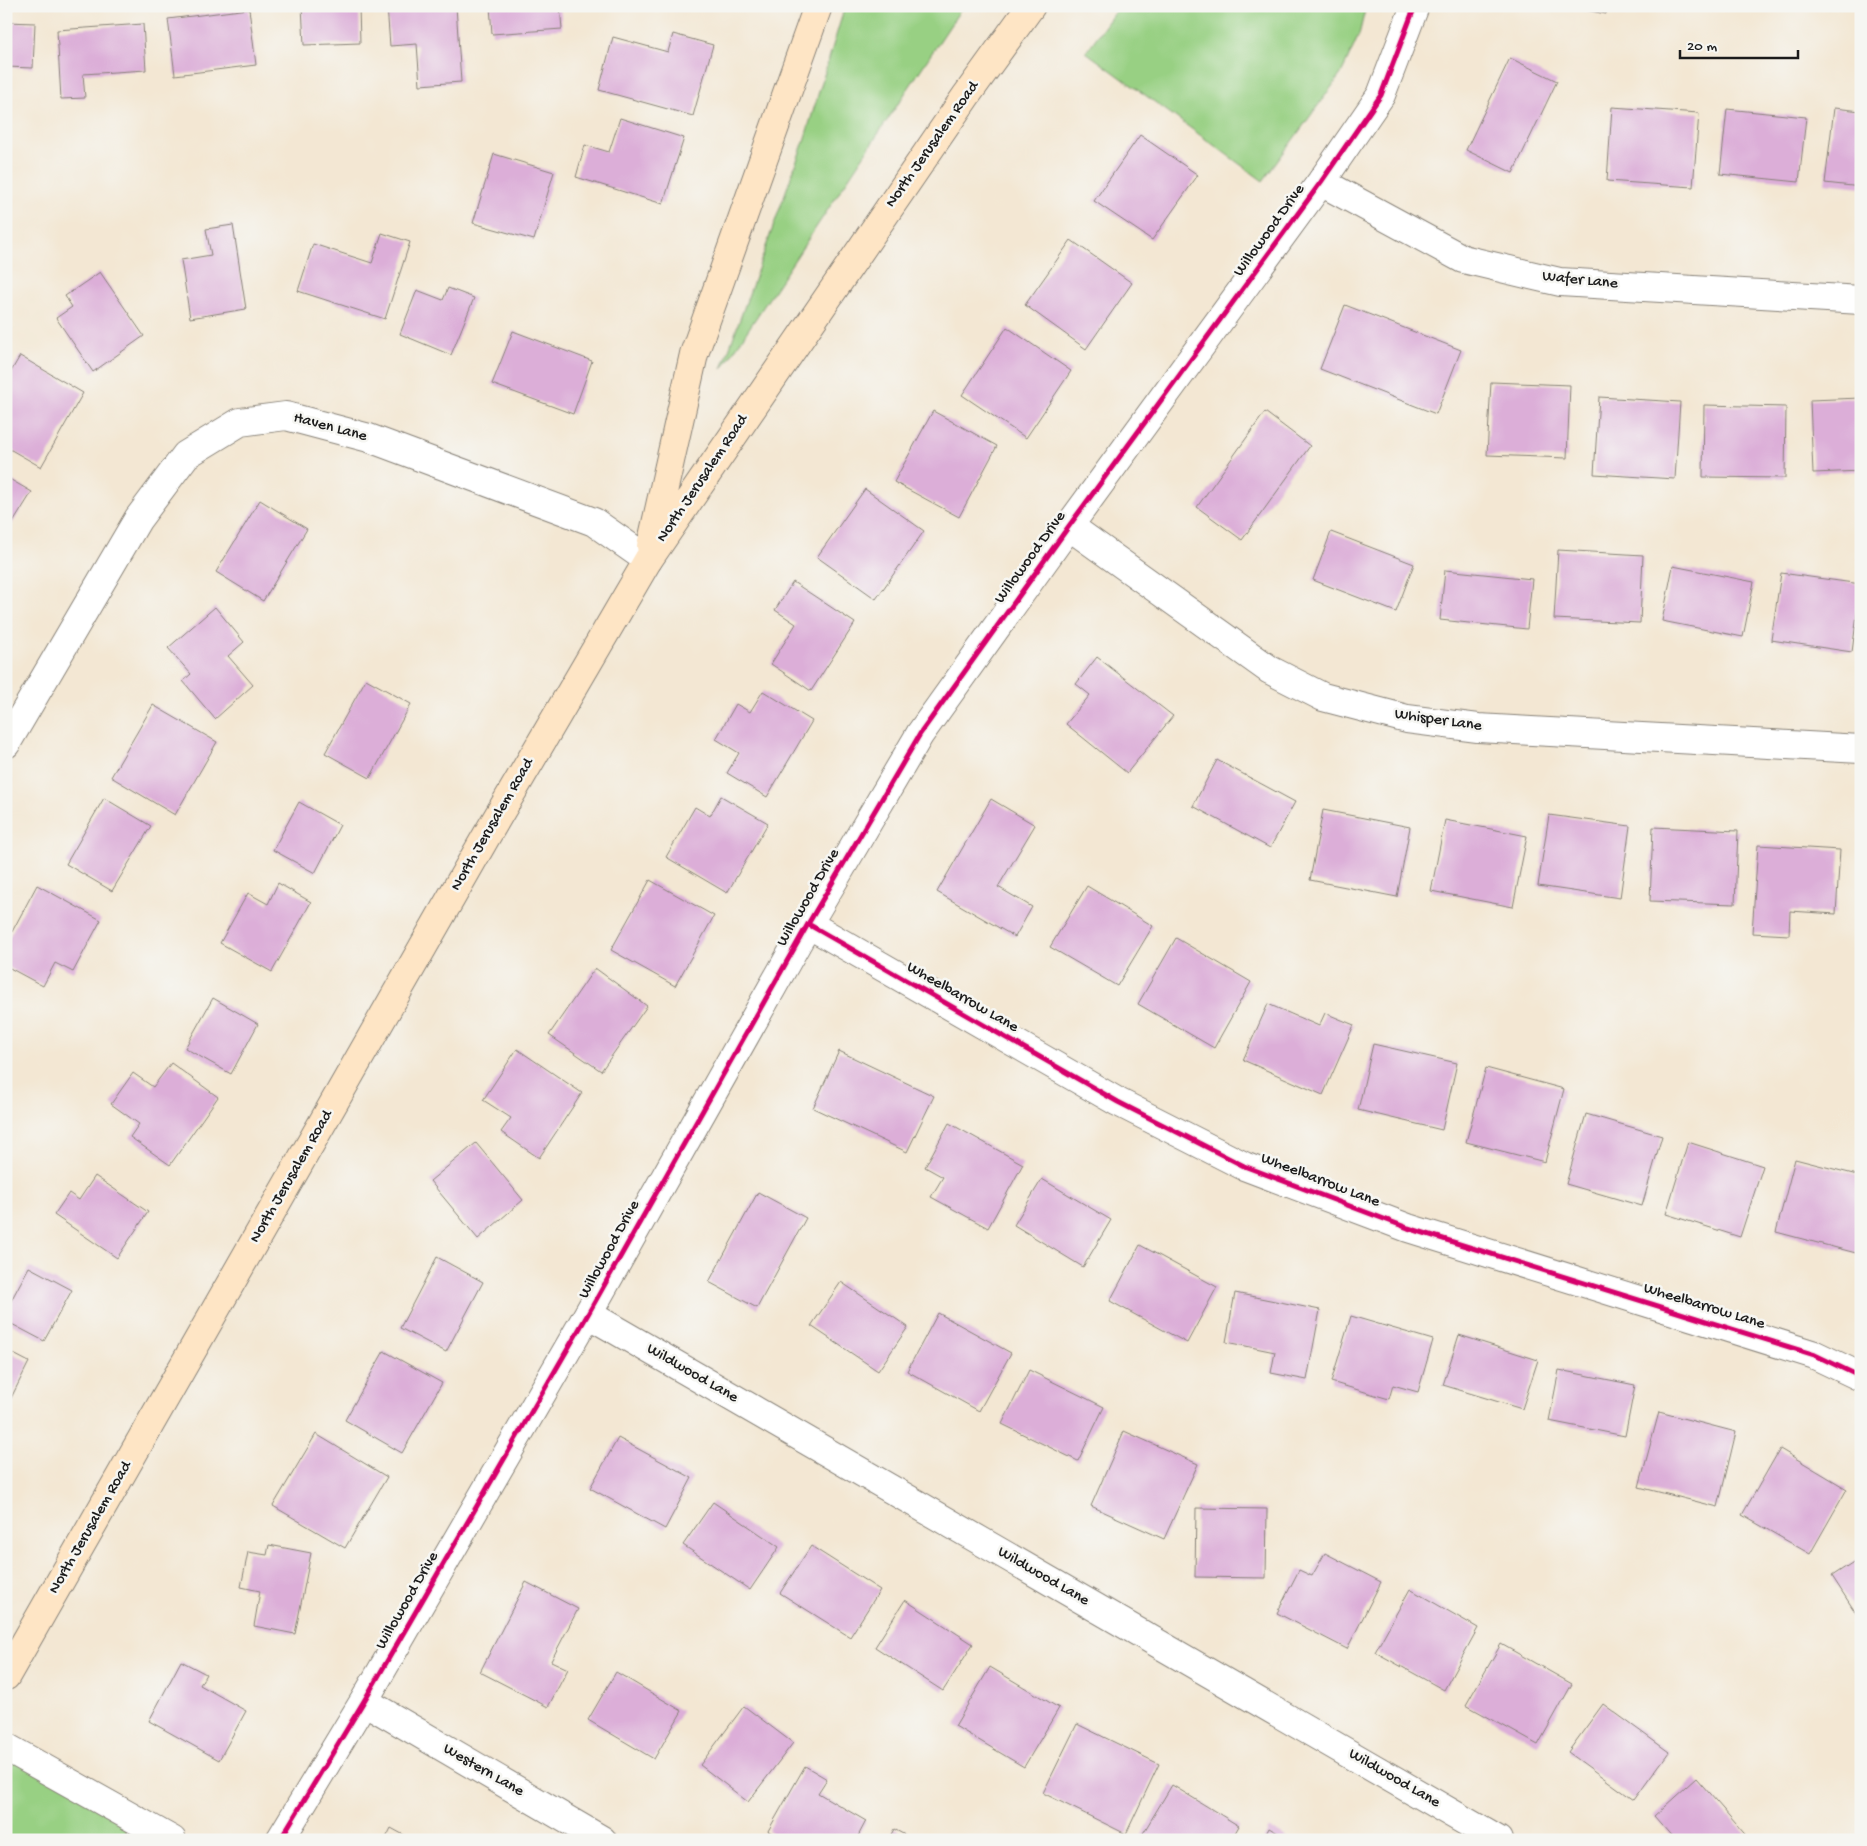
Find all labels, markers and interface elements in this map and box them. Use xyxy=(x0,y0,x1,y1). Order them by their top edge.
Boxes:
scale bar xyxy=(1680,28,1797,60)
text: 20 m xyxy=(1687,38,1717,56)
street label: North Jerusalem Road xyxy=(882,77,985,212)
street label: Willowood Drive xyxy=(1230,181,1310,281)
street label: Wafer Lane xyxy=(1541,268,1619,294)
street label: Haven Lane xyxy=(291,409,370,447)
street label: North Jerusalem Road xyxy=(653,410,754,546)
street label: Willowood Drive xyxy=(991,508,1071,608)
street label: Whisper Lane xyxy=(1393,705,1483,737)
street label: North Jerusalem Road xyxy=(447,754,540,895)
street label: Willowood Drive xyxy=(773,845,845,950)
street label: Wheelbarrow Lane xyxy=(903,958,1022,1038)
street label: North Jerusalem Road xyxy=(246,1106,339,1247)
street label: Wheelbarrow Lane xyxy=(1258,1150,1383,1213)
street label: Willowood Drive xyxy=(575,1197,645,1302)
street label: Wheelbarrow Lane xyxy=(1641,1279,1768,1335)
street label: Wildwood Lane xyxy=(643,1340,742,1408)
street label: North Jerusalem Road xyxy=(45,1457,138,1598)
street label: Wildwood Lane xyxy=(994,1543,1093,1611)
street label: Willowood Drive xyxy=(372,1548,444,1653)
street label: Western Lane xyxy=(439,1740,527,1802)
street label: Wildwood Lane xyxy=(1345,1745,1444,1813)

